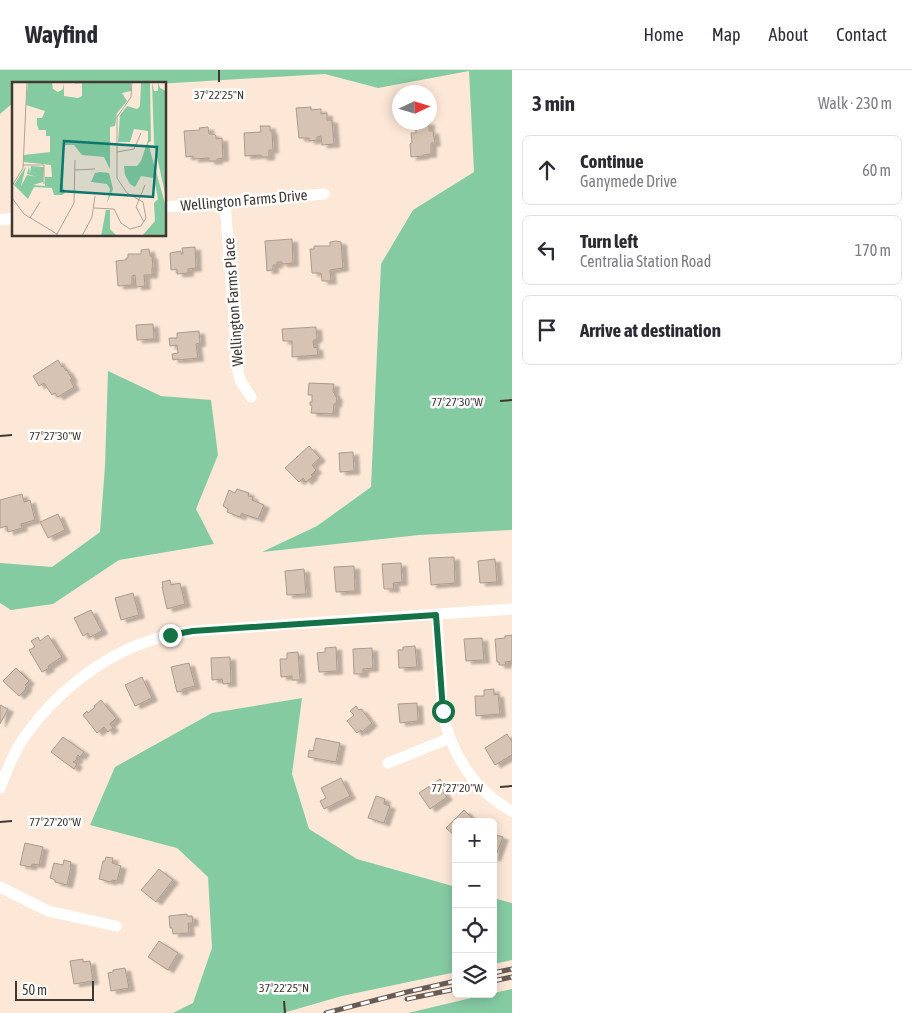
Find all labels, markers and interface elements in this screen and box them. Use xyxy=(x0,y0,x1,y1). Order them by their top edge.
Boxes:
text: Wayfind xyxy=(25,21,98,48)
text: Home xyxy=(644,24,684,45)
text: Map xyxy=(712,24,741,45)
text: About xyxy=(769,24,808,45)
text: Contact xyxy=(836,24,887,45)
inset map xyxy=(12,82,166,236)
north arrow xyxy=(392,85,437,130)
text: 37°22'25"N xyxy=(194,88,244,102)
text: 3 min xyxy=(532,91,575,115)
text: Walk · 230 m xyxy=(818,94,892,112)
text: Continue xyxy=(580,150,644,172)
icon: ahead xyxy=(533,156,561,184)
text: 60 m xyxy=(862,161,891,179)
text: Ganymede Drive xyxy=(580,172,677,190)
street label: Wellington Farms Drive xyxy=(180,186,308,214)
text: Turn left xyxy=(580,230,638,252)
icon: left xyxy=(533,236,561,264)
street label: Wellington Farms Place xyxy=(220,237,246,367)
text: 170 m xyxy=(855,241,891,259)
text: Centralia Station Road xyxy=(580,252,711,270)
icon: arrive xyxy=(533,316,561,344)
text: Arrive at destination xyxy=(580,319,721,341)
text: 77°27'30"W xyxy=(431,395,483,409)
text: 77°27'30"W xyxy=(29,429,81,443)
route end xyxy=(159,624,182,647)
route start xyxy=(432,700,455,723)
text: 77°27'20"W xyxy=(431,781,483,795)
text: 77°27'20"W xyxy=(29,815,81,829)
map controls xyxy=(452,818,497,998)
button: + xyxy=(452,818,497,863)
button: − xyxy=(452,863,497,908)
button: locate xyxy=(452,908,497,953)
button: layers xyxy=(452,953,497,998)
scale bar xyxy=(15,978,94,1001)
text: 37°22'25"N xyxy=(259,981,309,995)
text: 50 m xyxy=(22,982,47,998)

